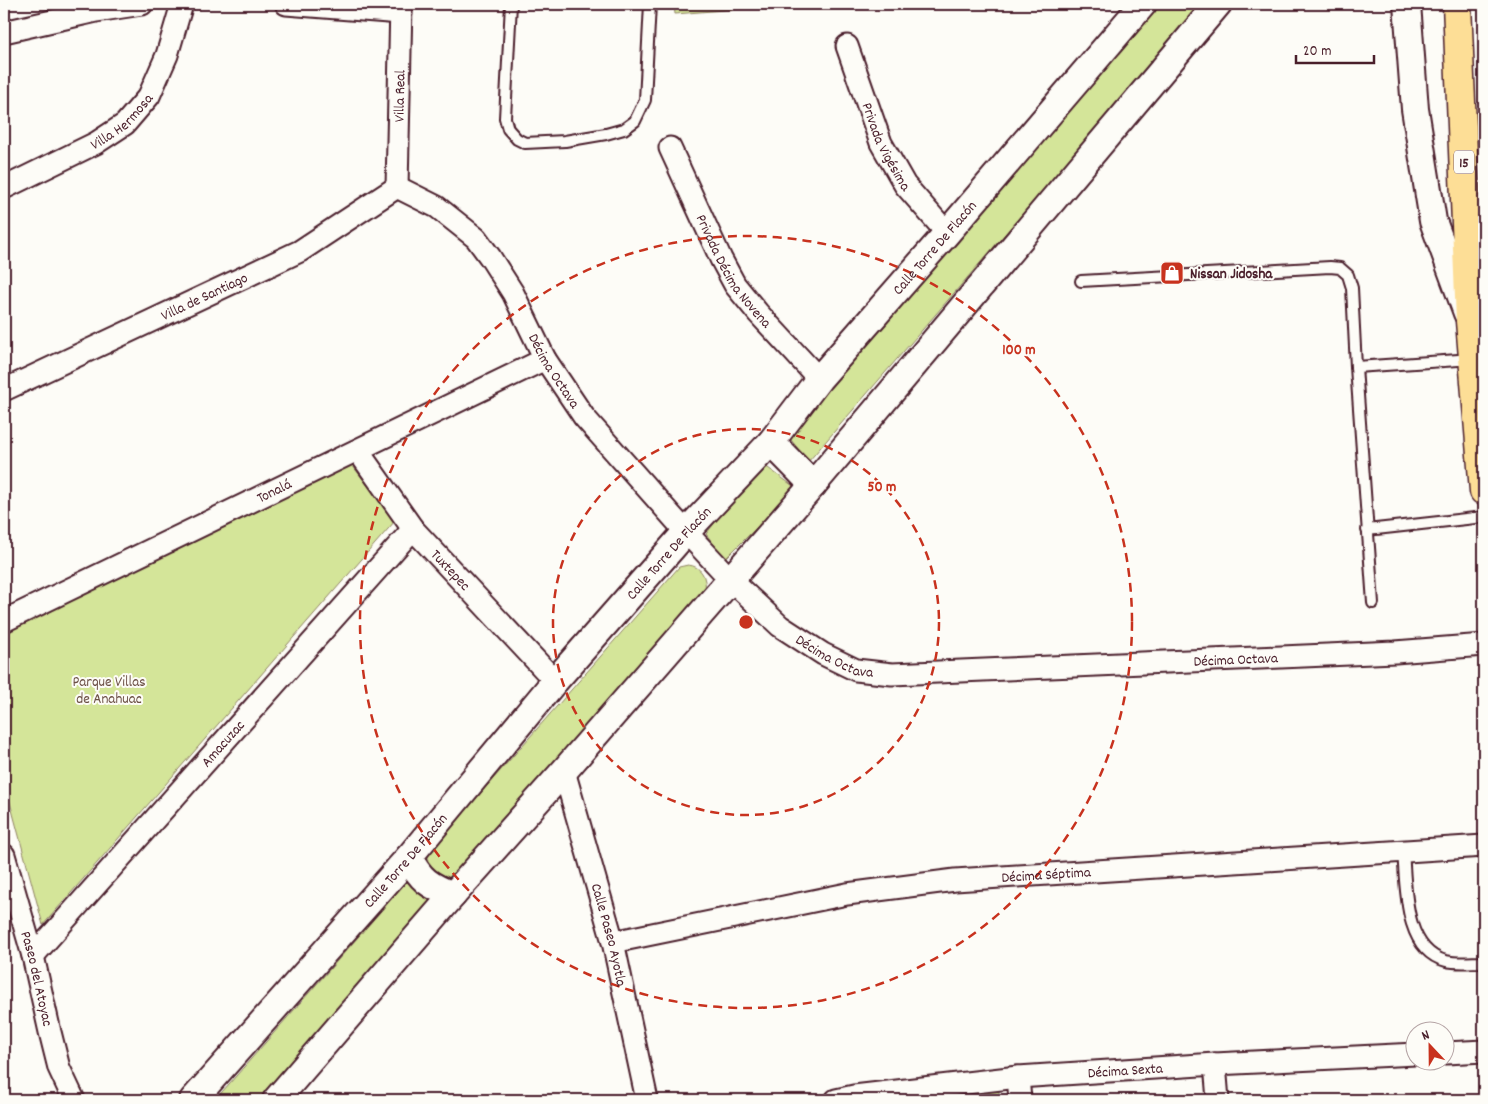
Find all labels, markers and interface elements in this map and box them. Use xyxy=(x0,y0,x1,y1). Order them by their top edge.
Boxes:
scale bar xyxy=(1296,32,1373,64)
text: 20 m xyxy=(1303,41,1331,63)
street label: Villa Real xyxy=(389,69,413,122)
street label: Villa Hermosa xyxy=(87,89,160,157)
street label: Privada Vigésima xyxy=(855,100,915,198)
road number: 15 xyxy=(1454,150,1474,173)
street label: Calle Torre De Flacón xyxy=(888,197,983,301)
street label: Privada Décima Novena xyxy=(689,211,776,335)
shop icon: Nissan Jidosha xyxy=(1159,260,1185,286)
place label: Nissan Jidosha xyxy=(1190,264,1273,286)
street label: Villa de Santiago xyxy=(158,268,252,328)
street label: Décima Octava xyxy=(521,330,585,414)
text: 100 m xyxy=(1002,340,1036,362)
street label: Tonalá xyxy=(254,474,297,510)
text: 50 m xyxy=(868,477,896,499)
street label: Calle Torre De Flacón xyxy=(622,502,718,606)
street label: Tuxtepec xyxy=(424,545,474,597)
centre of rings xyxy=(737,613,755,631)
street label: Décima Octava xyxy=(791,630,875,685)
street label: Décima Octava xyxy=(1193,648,1279,674)
park label: Parque Villas de Anahuac xyxy=(72,672,146,711)
street label: Amacuzac xyxy=(197,716,251,773)
street label: Calle Torre De Flacón xyxy=(359,809,454,914)
street label: Décima Séptima xyxy=(1001,862,1092,890)
street label: Calle Paseo Ayotla xyxy=(584,881,631,990)
street label: Paseo del Atoyac xyxy=(13,929,57,1029)
north arrow xyxy=(1406,1022,1456,1072)
text: N xyxy=(1419,1025,1433,1046)
street label: Décima Sexta xyxy=(1087,1058,1165,1085)

